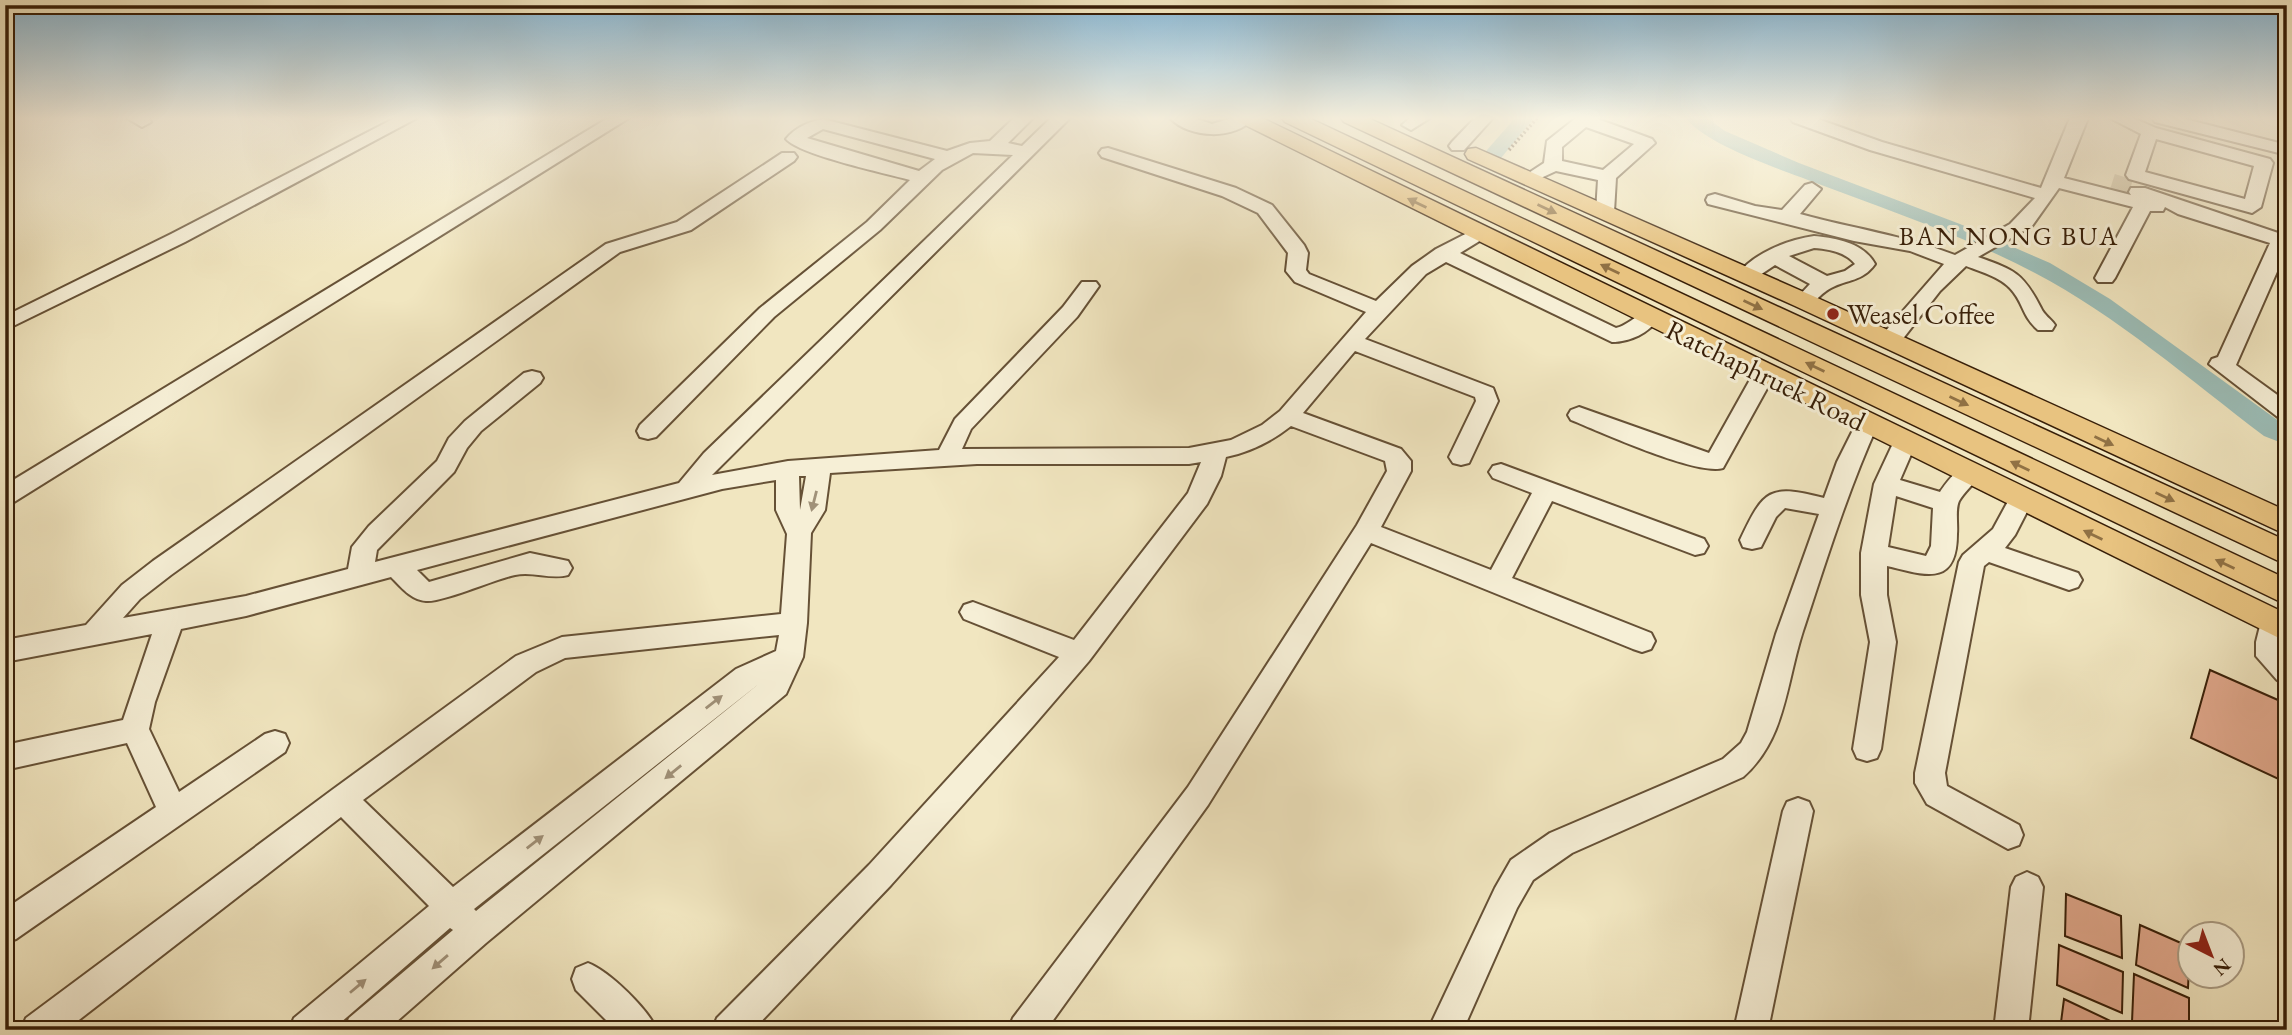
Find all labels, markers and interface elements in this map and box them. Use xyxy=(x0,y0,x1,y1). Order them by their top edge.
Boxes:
one-way arrow xyxy=(1407,197,1427,208)
one-way arrow xyxy=(1536,204,1557,215)
district label: BAN NONG BUA xyxy=(1899,219,2119,253)
one-way arrow xyxy=(1600,263,1620,275)
place label: Weasel Coffee xyxy=(1847,296,1995,332)
one-way arrow xyxy=(1742,300,1763,311)
marker: Weasel Coffee xyxy=(1825,306,1841,322)
street label: Ratchaphruek Road xyxy=(1660,311,1873,439)
one-way arrow xyxy=(1805,362,1825,373)
one-way arrow xyxy=(1949,395,1969,407)
one-way arrow xyxy=(2094,435,2114,446)
one-way arrow xyxy=(2010,460,2030,471)
one-way arrow xyxy=(808,490,819,512)
one-way arrow xyxy=(2155,491,2175,503)
one-way arrow xyxy=(2083,529,2103,540)
one-way arrow xyxy=(2215,558,2235,570)
one-way arrow xyxy=(705,695,723,710)
one-way arrow xyxy=(664,764,682,779)
one-way arrow xyxy=(526,836,544,850)
north arrow xyxy=(2176,920,2246,990)
text: N xyxy=(2207,953,2236,982)
one-way arrow xyxy=(431,954,448,969)
one-way arrow xyxy=(350,979,367,994)

